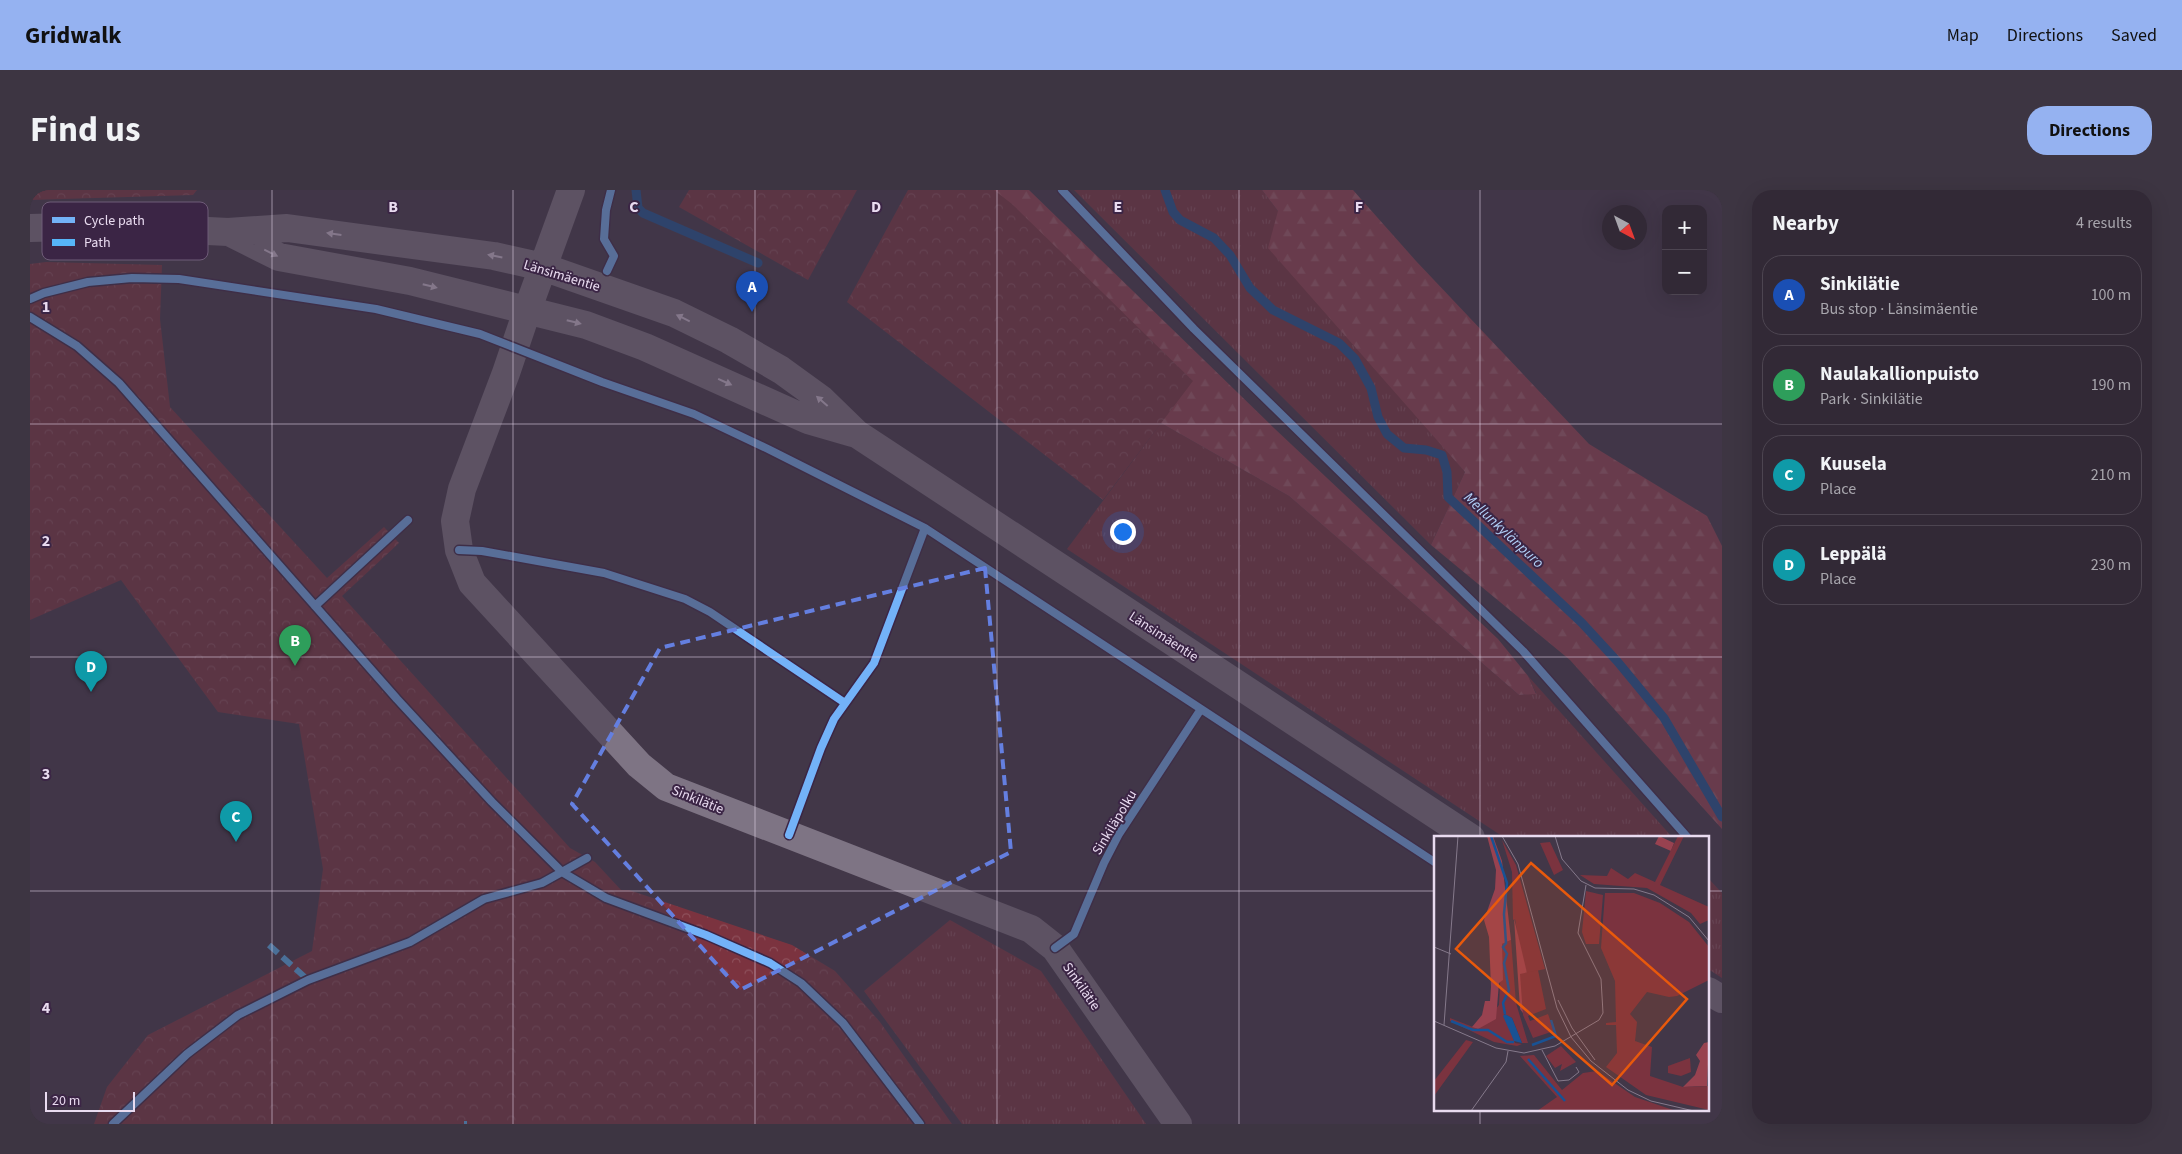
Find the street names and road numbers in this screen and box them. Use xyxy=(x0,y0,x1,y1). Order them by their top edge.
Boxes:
street label: Länsimäentie xyxy=(521,255,603,297)
street label: Länsimäentie xyxy=(1125,607,1202,667)
street label: Sinkilätie xyxy=(669,780,727,819)
street label: Sinkiläpolku xyxy=(1088,786,1142,859)
street label: Sinkilätie xyxy=(1057,959,1105,1015)

